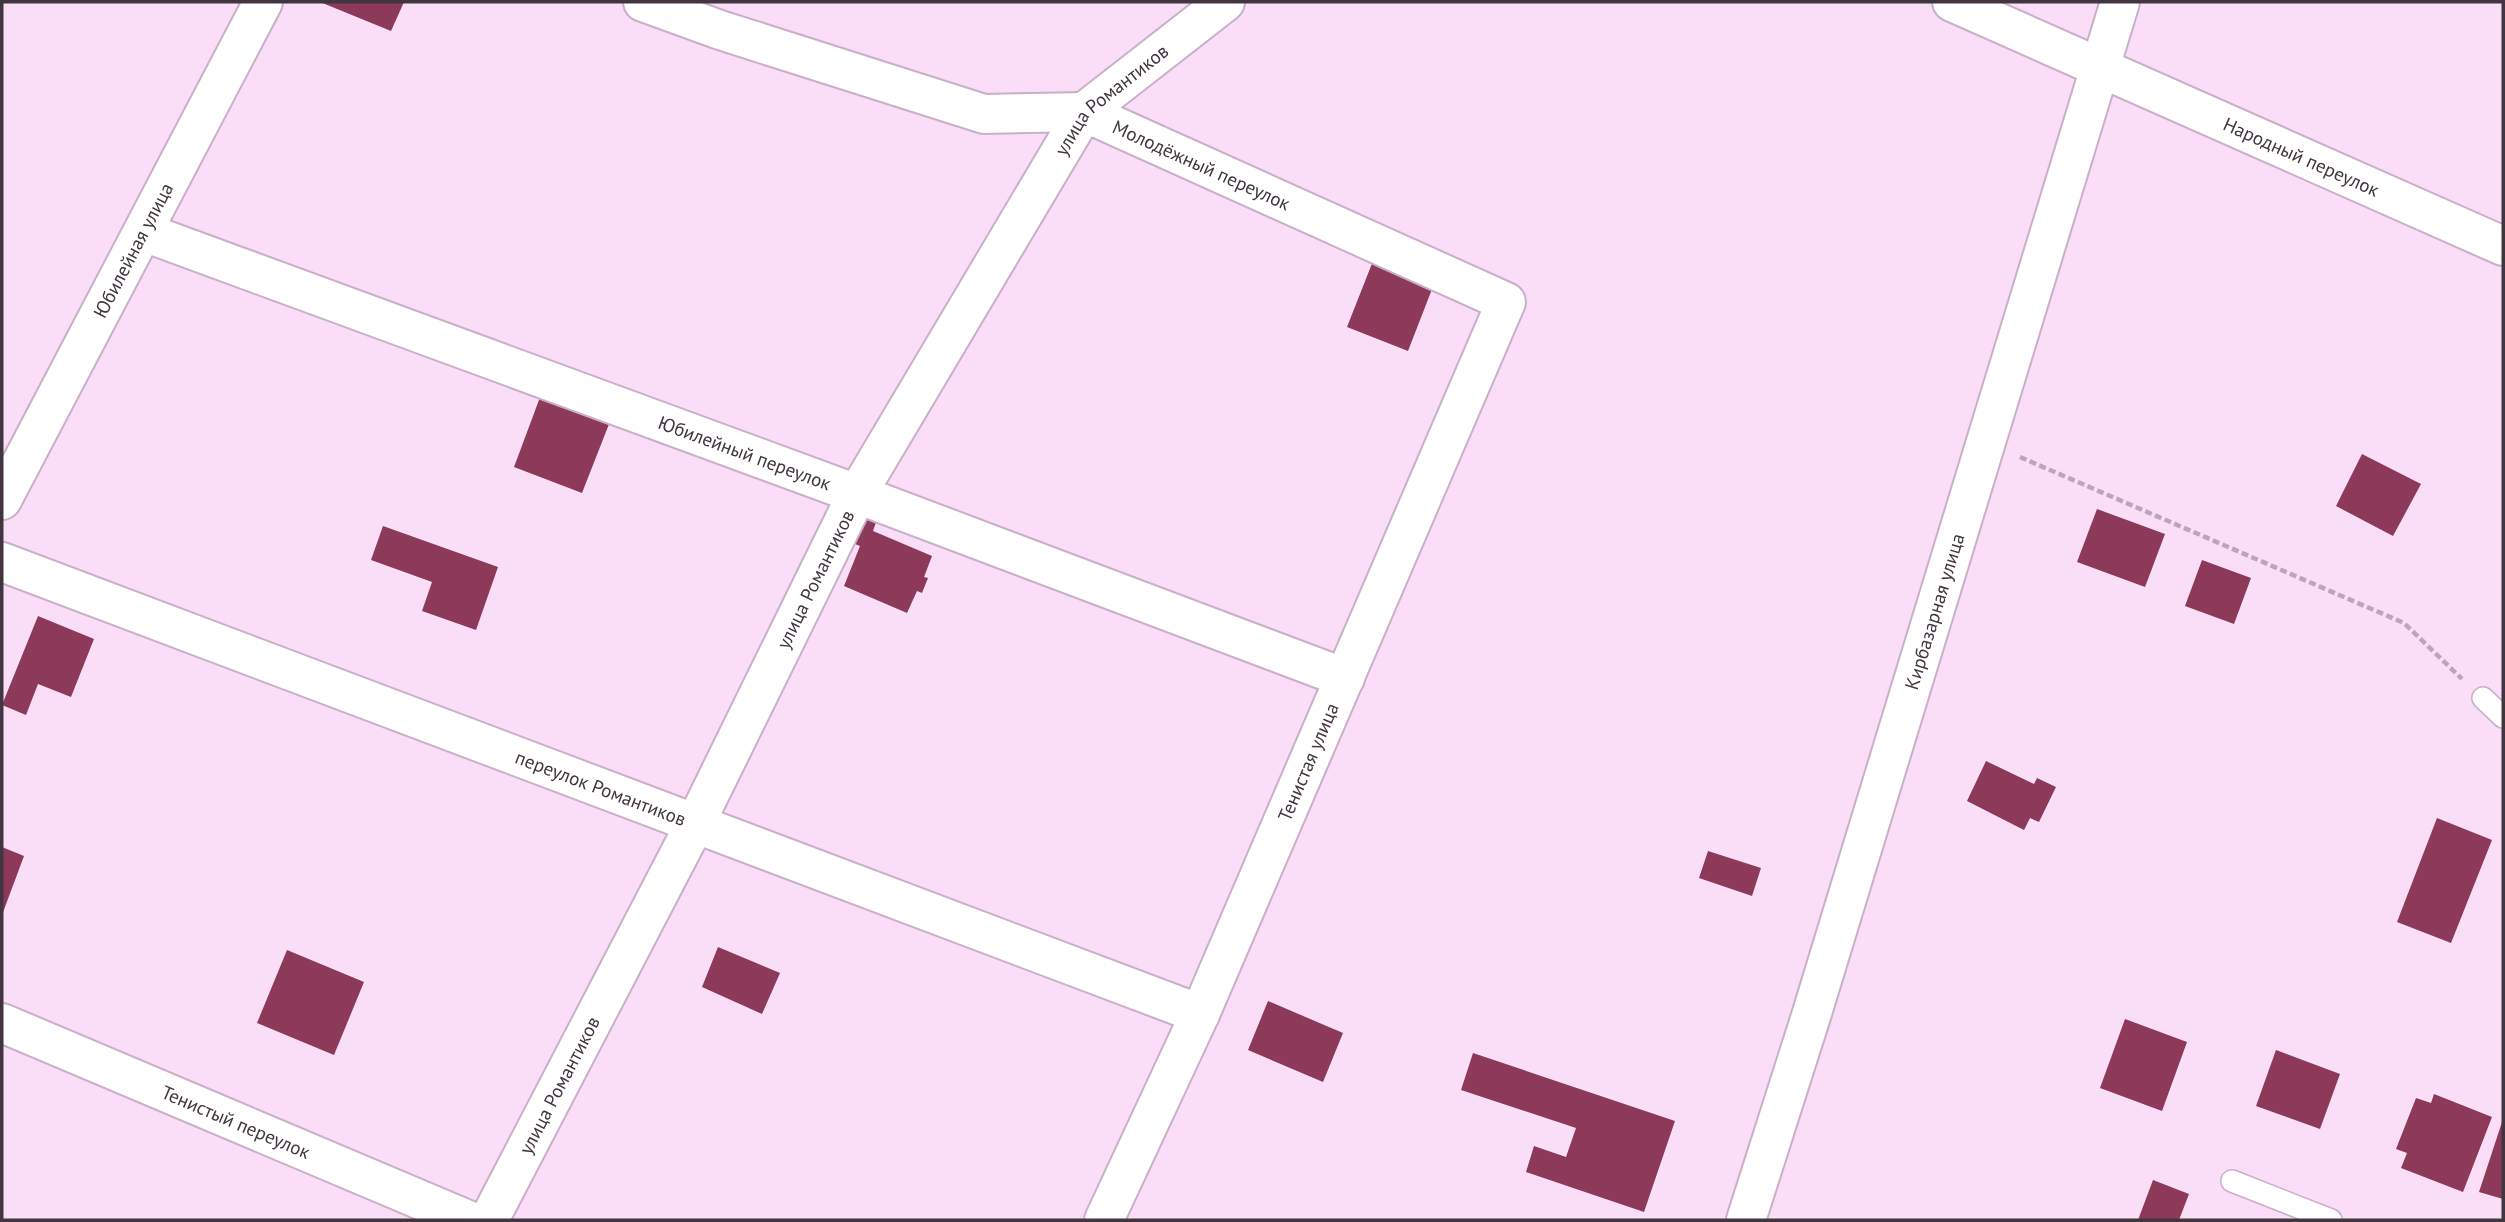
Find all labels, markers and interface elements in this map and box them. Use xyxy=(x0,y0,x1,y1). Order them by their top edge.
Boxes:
street label: улица Романтиков xyxy=(1049,39,1173,160)
street label: Народный переулок xyxy=(2220,112,2383,202)
street label: Молодёжный переулок xyxy=(1109,115,1294,215)
street label: Юбилейная улица xyxy=(88,179,178,322)
street label: Юбилейный переулок xyxy=(655,410,834,495)
street label: улица Романтиков xyxy=(771,506,859,653)
street label: Кирбазарная улица xyxy=(1899,530,1969,693)
street label: Тенистая улица xyxy=(1272,699,1344,825)
street label: переулок Романтиков xyxy=(512,745,689,831)
street label: улица Романтиков xyxy=(513,1012,605,1158)
street label: Тенистый переулок xyxy=(158,1080,314,1164)

